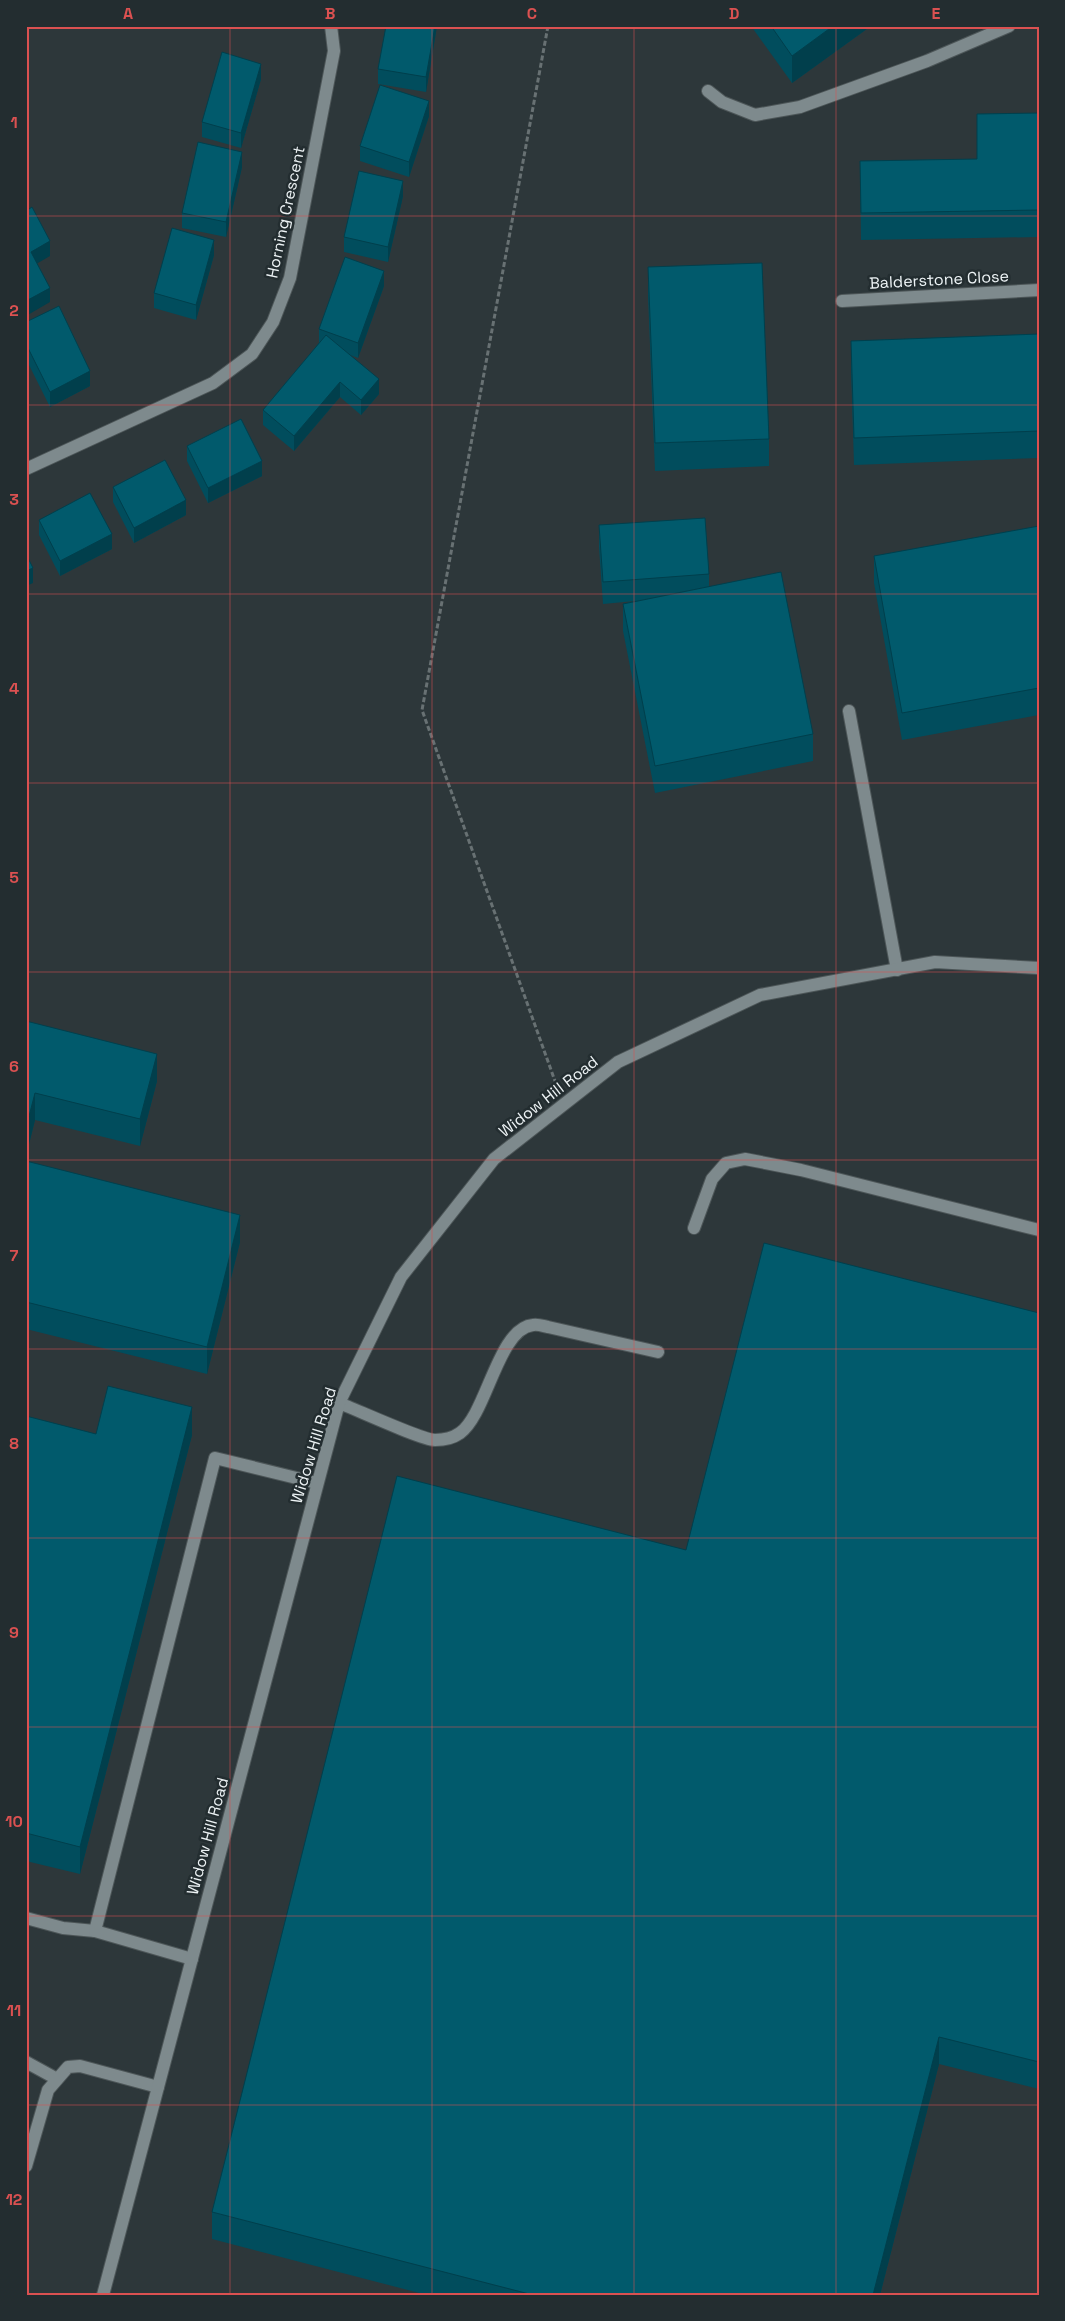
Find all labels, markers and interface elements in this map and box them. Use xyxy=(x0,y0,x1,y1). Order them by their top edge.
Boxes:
text: A xyxy=(123,3,133,24)
text: B xyxy=(325,3,335,24)
text: C xyxy=(527,3,537,24)
text: D xyxy=(729,3,739,24)
text: E xyxy=(932,3,941,24)
text: 1 xyxy=(10,112,18,133)
street label: Horning Crescent xyxy=(261,144,310,280)
street label: Balderstone Close xyxy=(869,265,1009,294)
text: 2 xyxy=(9,300,19,321)
text: 3 xyxy=(9,489,19,510)
text: 4 xyxy=(9,678,19,699)
text: 5 xyxy=(9,867,19,888)
street label: Widow Hill Road xyxy=(494,1051,602,1142)
text: 6 xyxy=(9,1056,19,1077)
text: 7 xyxy=(10,1245,19,1266)
street label: Widow Hill Road xyxy=(286,1384,341,1506)
text: 8 xyxy=(9,1433,19,1454)
text: 9 xyxy=(9,1622,19,1643)
street label: Widow Hill Road xyxy=(182,1775,233,1897)
text: 10 xyxy=(5,1811,23,1832)
text: 11 xyxy=(7,2000,21,2021)
text: 12 xyxy=(6,2189,22,2210)

